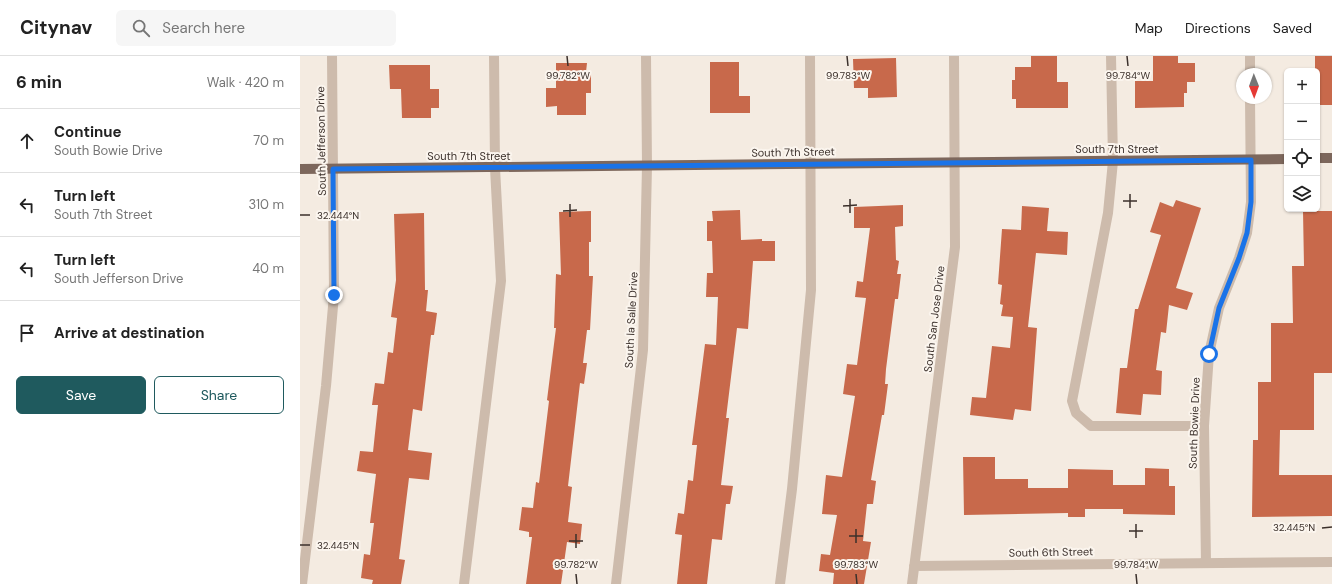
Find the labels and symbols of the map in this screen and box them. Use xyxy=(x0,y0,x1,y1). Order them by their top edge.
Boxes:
north arrow xyxy=(1236,68,1272,104)
text: 99.782°W xyxy=(546,69,590,82)
text: 99.783°W xyxy=(826,69,870,82)
text: 99.784°W xyxy=(1106,69,1151,82)
street label: South Jefferson Drive xyxy=(313,86,329,196)
street label: South 7th Street xyxy=(1075,142,1159,156)
street label: South 7th Street xyxy=(751,144,835,160)
street label: South 7th Street xyxy=(427,149,511,163)
text: 32.444°N xyxy=(317,209,359,222)
street label: South San Jose Drive xyxy=(921,265,947,373)
street label: South la Salle Drive xyxy=(621,271,641,369)
route end xyxy=(325,286,343,304)
route start xyxy=(1200,345,1218,363)
street label: South Bowie Drive xyxy=(1185,377,1203,469)
text: 32.445°N xyxy=(1273,521,1315,534)
text: 32.445°N xyxy=(317,539,359,552)
street label: South 6th Street xyxy=(1009,544,1093,560)
text: 99.782°W xyxy=(554,558,598,571)
text: 99.783°W xyxy=(834,558,878,571)
text: 99.784°W xyxy=(1114,558,1159,571)

